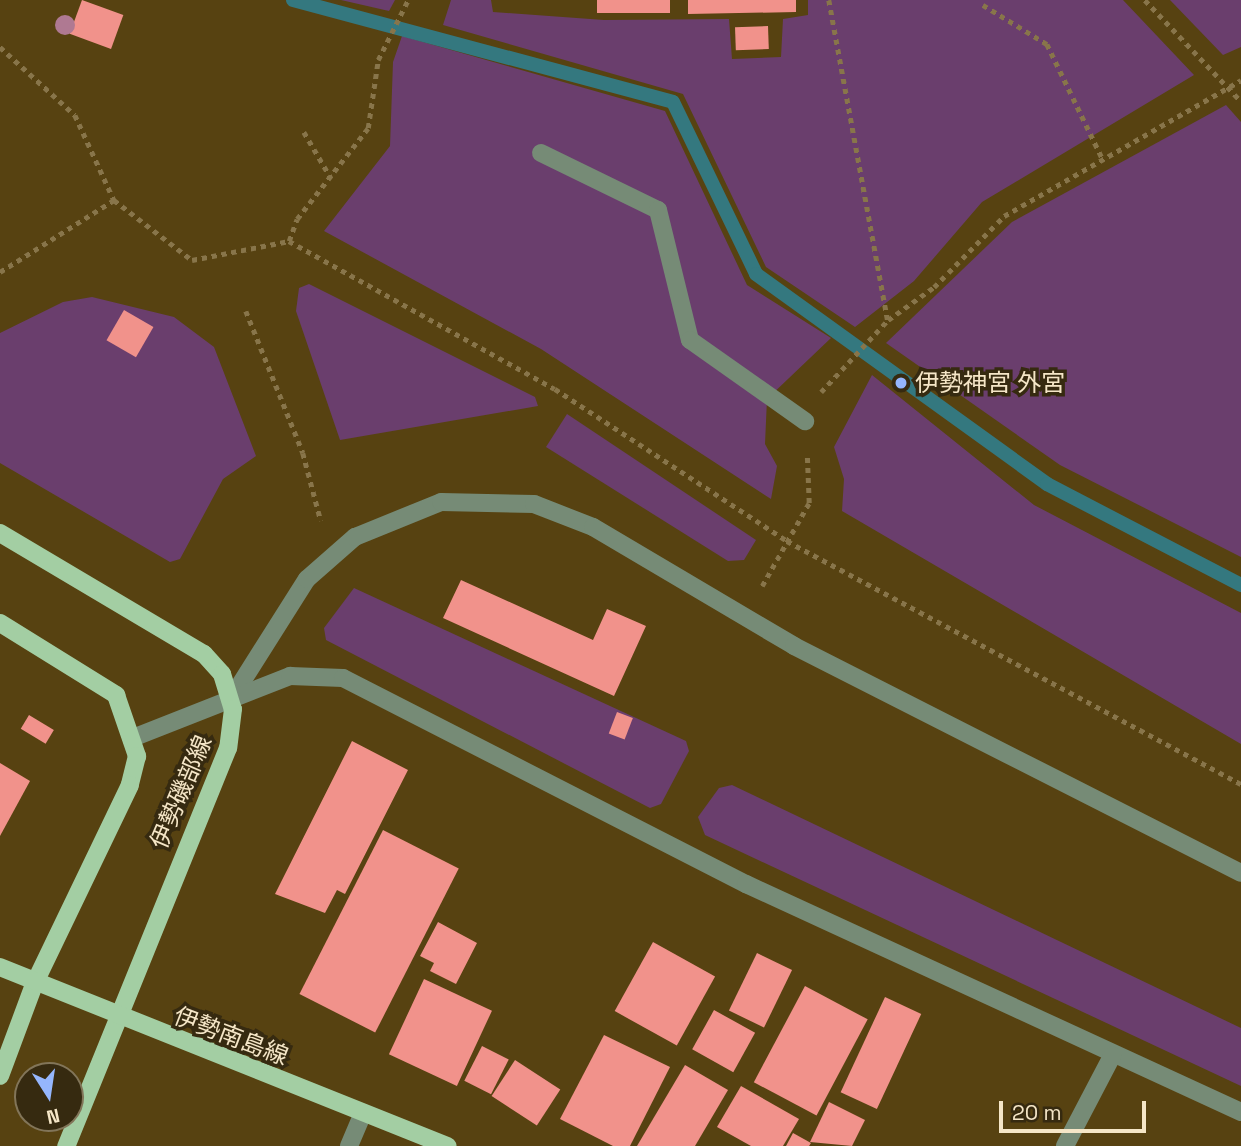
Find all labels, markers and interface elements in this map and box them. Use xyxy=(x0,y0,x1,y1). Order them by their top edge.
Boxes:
place label: 伊勢神宮 外宮 xyxy=(915,369,1065,397)
marker: 伊勢神宮 外宮 xyxy=(893,375,909,391)
street label: 伊勢磯部線 xyxy=(144,731,218,853)
street label: 伊勢南島線 xyxy=(170,1001,292,1071)
north arrow xyxy=(14,1062,84,1132)
scale bar xyxy=(1003,1086,1150,1130)
text: 20 m xyxy=(1012,1099,1062,1126)
text: N xyxy=(44,1103,62,1130)

